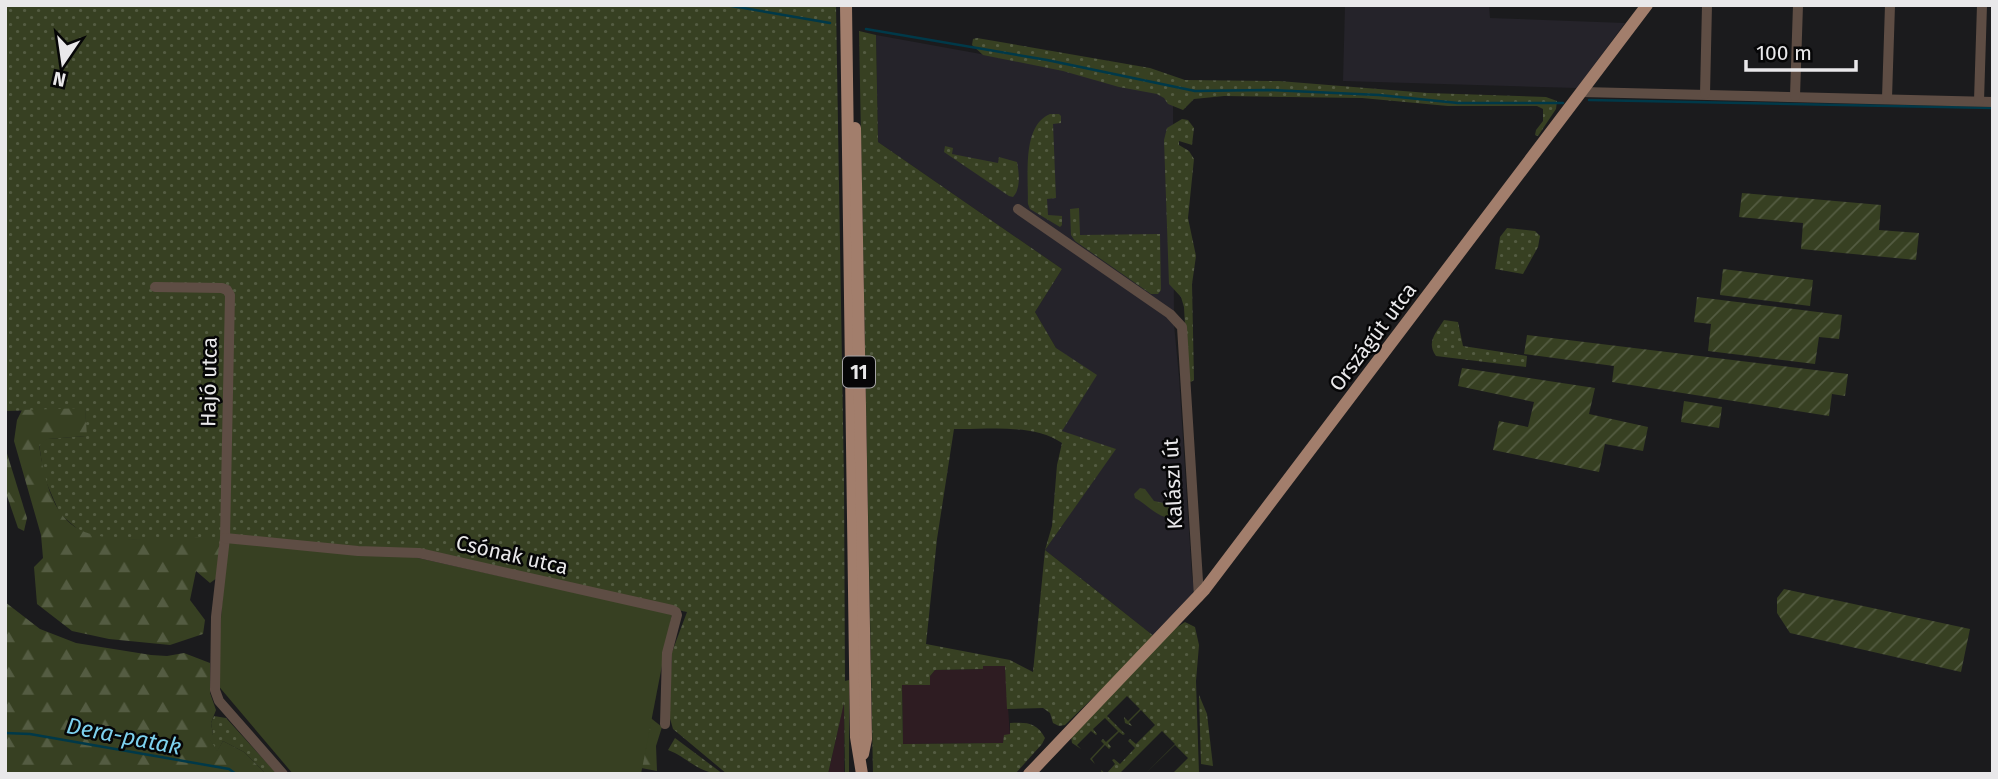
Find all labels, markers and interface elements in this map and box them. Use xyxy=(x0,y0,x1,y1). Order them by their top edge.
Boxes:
north arrow xyxy=(28,28,98,98)
scale bar xyxy=(1746,28,1856,72)
text: 100 m xyxy=(1756,40,1812,66)
text: N xyxy=(51,66,68,92)
street label: Országút utca xyxy=(1324,278,1422,396)
street label: Hajó utca xyxy=(195,337,223,427)
road number: 11 xyxy=(843,356,875,388)
street label: Kalászi út xyxy=(1158,437,1188,530)
street label: Csónak utca xyxy=(453,529,571,581)
water label: Dera-patak xyxy=(64,711,184,761)

